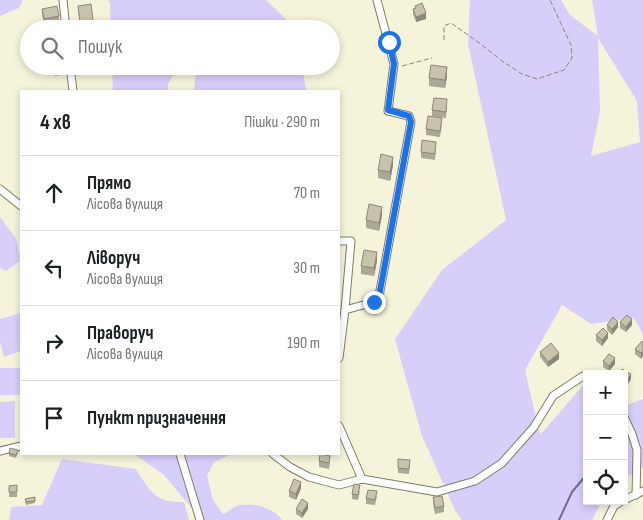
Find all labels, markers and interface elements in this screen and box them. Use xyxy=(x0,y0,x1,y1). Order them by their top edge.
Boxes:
search box xyxy=(20,20,340,75)
route start xyxy=(378,31,401,54)
icon: search xyxy=(38,34,66,62)
text: Пошук xyxy=(78,36,122,59)
text: 4 хв xyxy=(40,110,71,135)
text: Пішки · 290 m xyxy=(244,113,320,132)
text: Прямо xyxy=(87,172,131,195)
icon: ahead xyxy=(40,179,68,207)
text: 70 m xyxy=(294,184,320,203)
text: Лісова вулиця xyxy=(87,195,163,214)
text: Ліворуч xyxy=(87,247,140,270)
icon: left xyxy=(40,254,68,282)
text: 30 m xyxy=(293,259,320,278)
text: Лісова вулиця xyxy=(87,270,163,289)
route end xyxy=(363,291,386,314)
text: Праворуч xyxy=(87,322,154,345)
icon: right xyxy=(40,329,68,357)
text: 190 m xyxy=(287,334,320,353)
text: Лісова вулиця xyxy=(87,345,163,364)
map controls xyxy=(583,370,628,505)
button: + xyxy=(583,370,628,415)
icon: arrive xyxy=(40,404,68,432)
text: Пункт призначення xyxy=(87,407,226,430)
button: − xyxy=(583,415,628,460)
button: locate xyxy=(583,460,628,505)

